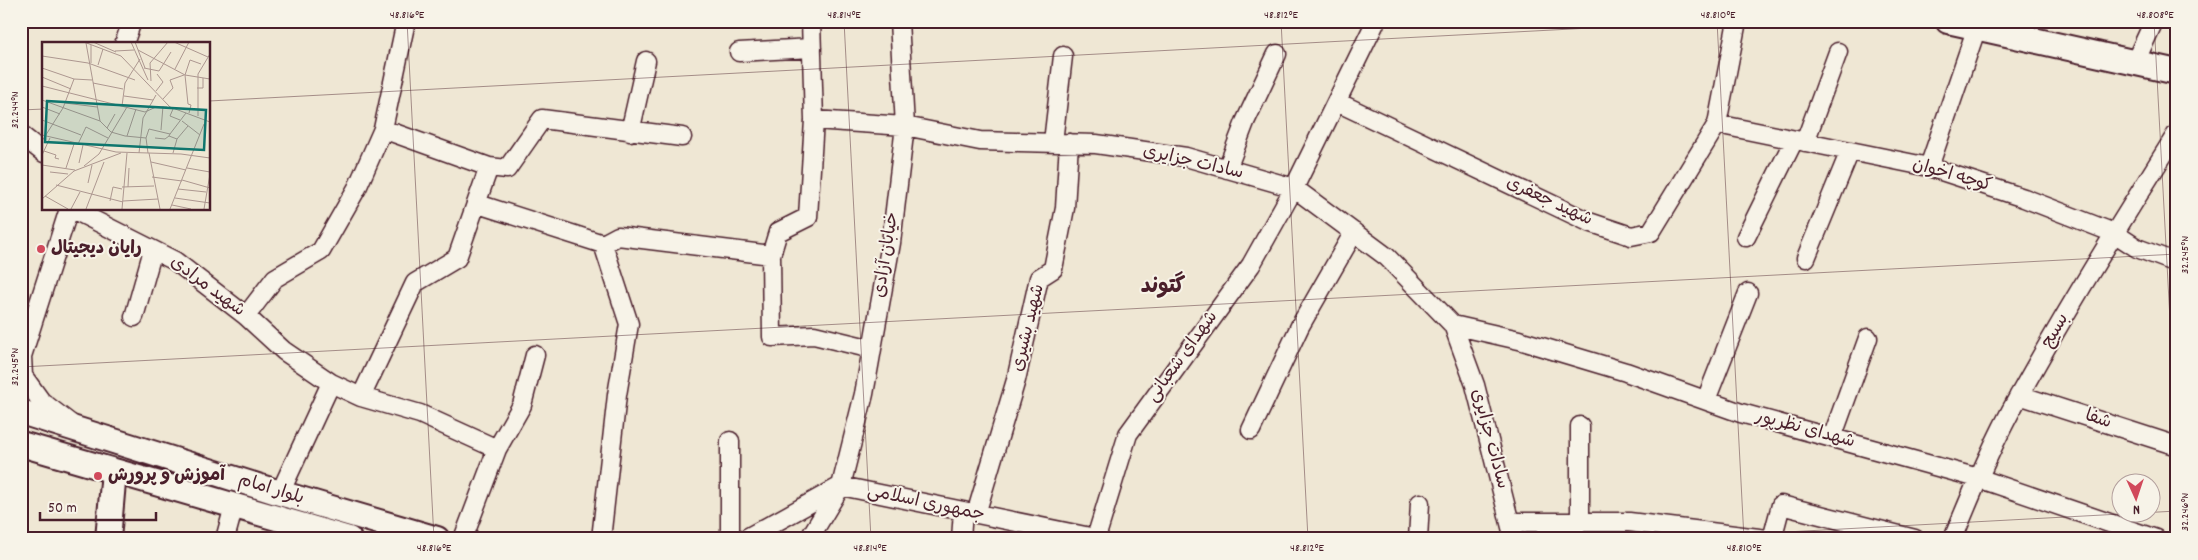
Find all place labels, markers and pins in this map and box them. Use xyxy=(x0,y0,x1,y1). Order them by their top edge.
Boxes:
place label: رایان دیجیتال xyxy=(51,237,142,262)
marker: رایان دیجیتال xyxy=(35,243,47,255)
place label: آموزش و پرورش xyxy=(108,464,226,489)
marker: آموزش و پرورش xyxy=(92,470,104,482)

